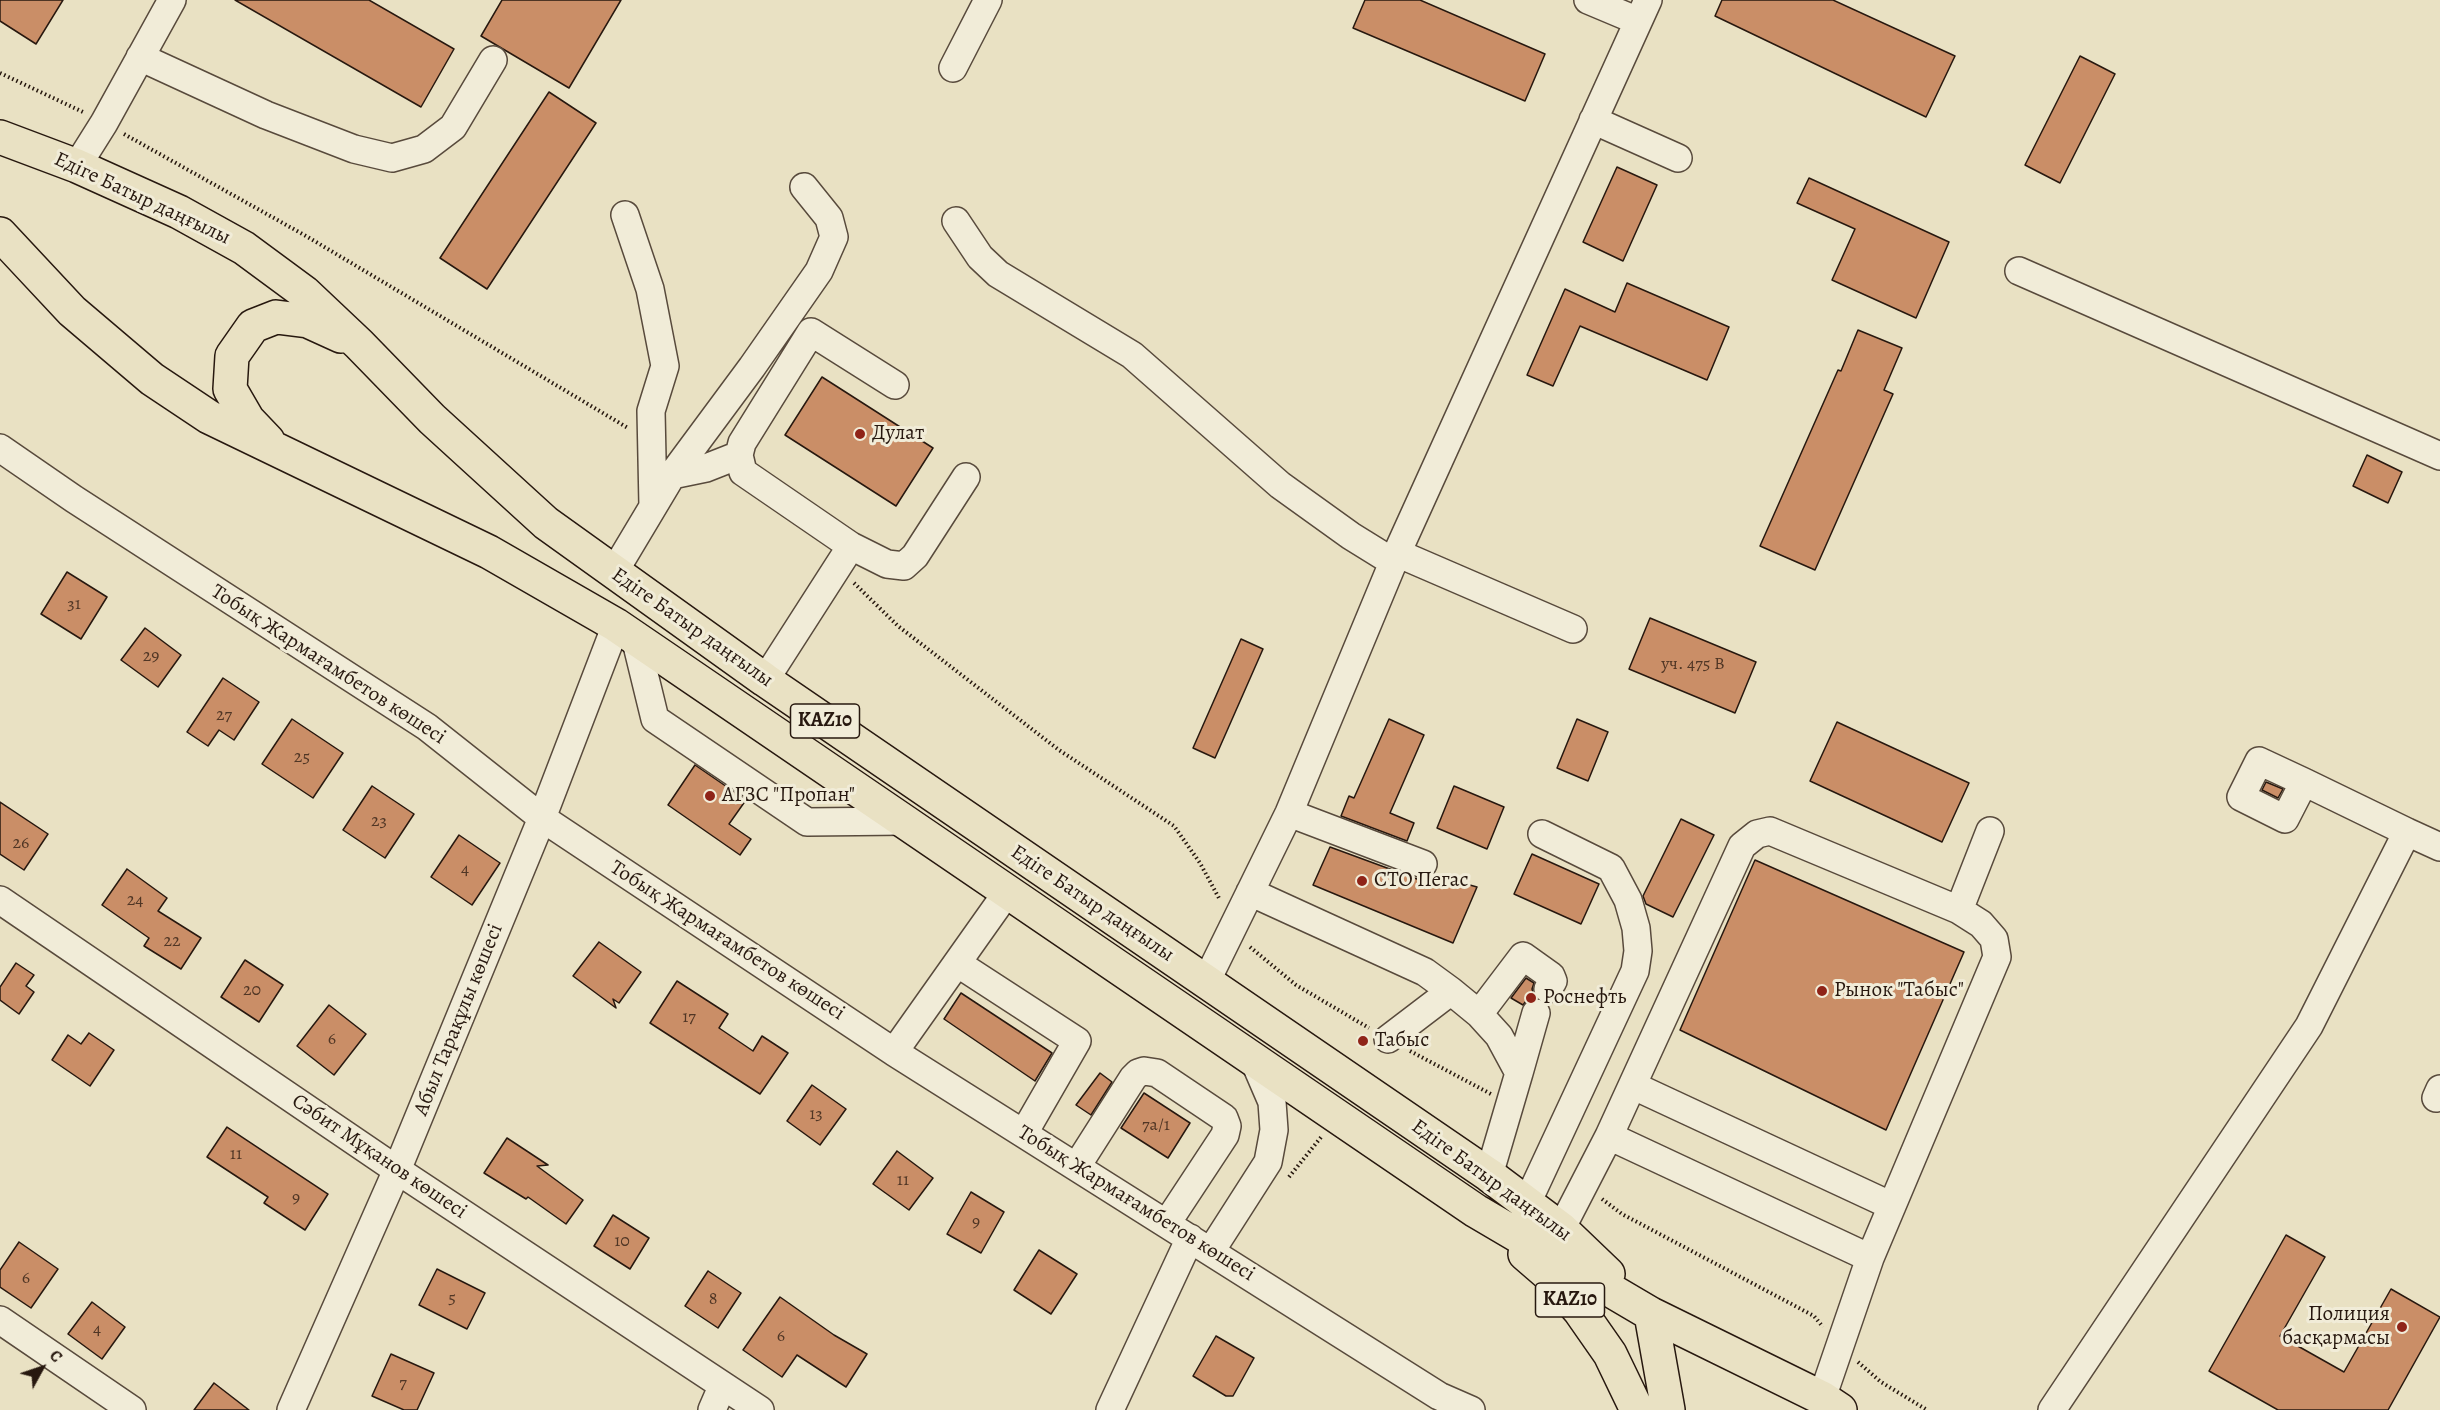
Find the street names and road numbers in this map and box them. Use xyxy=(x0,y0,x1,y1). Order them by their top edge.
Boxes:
street label: Едіге Батыр даңғылы xyxy=(50,147,234,251)
street label: Едіге Батыр даңғылы xyxy=(606,563,778,693)
street label: Тобық Жармағамбетов көшесі xyxy=(206,580,450,750)
road number: KAZ10 xyxy=(790,704,860,738)
street label: Едіге Батыр даңғылы xyxy=(1006,840,1178,968)
street label: Тобық Жармағамбетов көшесі xyxy=(605,856,849,1026)
street label: Абыл Тарақұлы көшесі xyxy=(409,920,509,1120)
street label: Сәбит Мұқанов көшесі xyxy=(287,1089,471,1225)
street label: Едіге Батыр даңғылы xyxy=(1406,1114,1576,1248)
street label: Тобық Жармағамбетов көшесі xyxy=(1013,1120,1259,1288)
road number: KAZ10 xyxy=(1536,1283,1604,1317)

